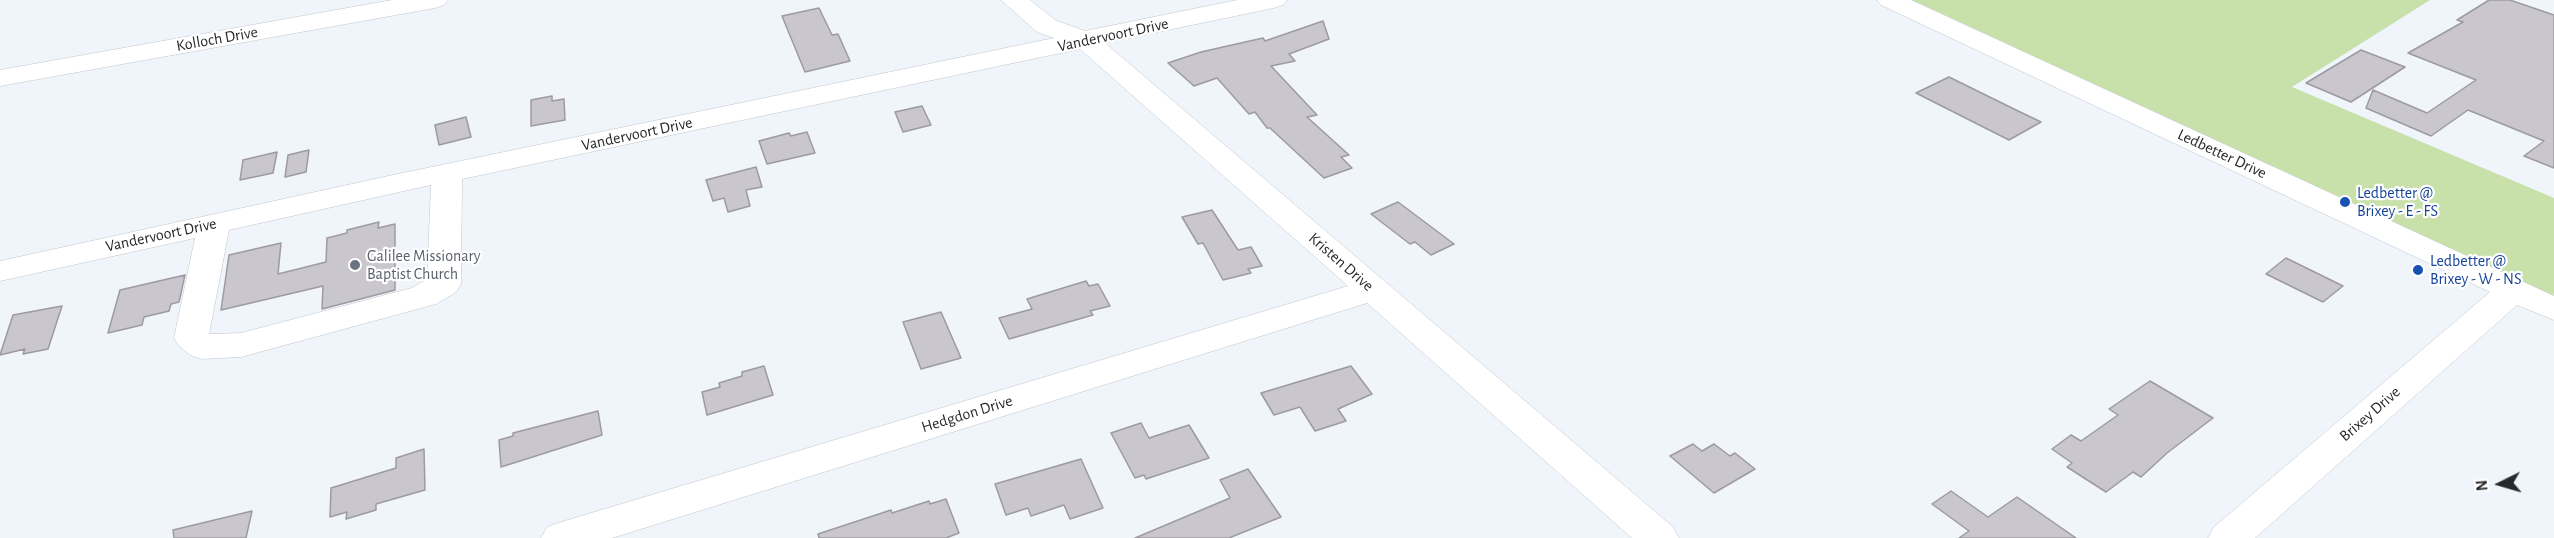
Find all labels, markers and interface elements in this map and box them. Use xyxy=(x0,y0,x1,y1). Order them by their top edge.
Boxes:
street label: Vandervoort Drive xyxy=(1056,14,1170,56)
street label: Kolloch Drive xyxy=(175,22,259,56)
street label: Vandervoort Drive xyxy=(580,113,694,155)
street label: Ledbetter Drive xyxy=(2174,125,2270,183)
place label: Ledbetter @ Brixey - E - FS xyxy=(2357,183,2438,221)
marker: Ledbetter @ Brixey - E - FS xyxy=(2338,195,2352,209)
street label: Vandervoort Drive xyxy=(104,214,218,256)
street label: Kristen Drive xyxy=(1305,229,1377,295)
place label: Galilee Missionary Baptist Church xyxy=(367,246,481,284)
place label: Ledbetter @ Brixey - W - NS xyxy=(2430,251,2522,289)
marker: Galilee Missionary Baptist Church xyxy=(348,258,362,272)
marker: Ledbetter @ Brixey - W - NS xyxy=(2411,263,2425,277)
street label: Brixey Drive xyxy=(2336,382,2404,446)
street label: Hedgdon Drive xyxy=(919,391,1015,437)
north arrow xyxy=(2470,454,2530,514)
text: N xyxy=(2474,479,2491,492)

